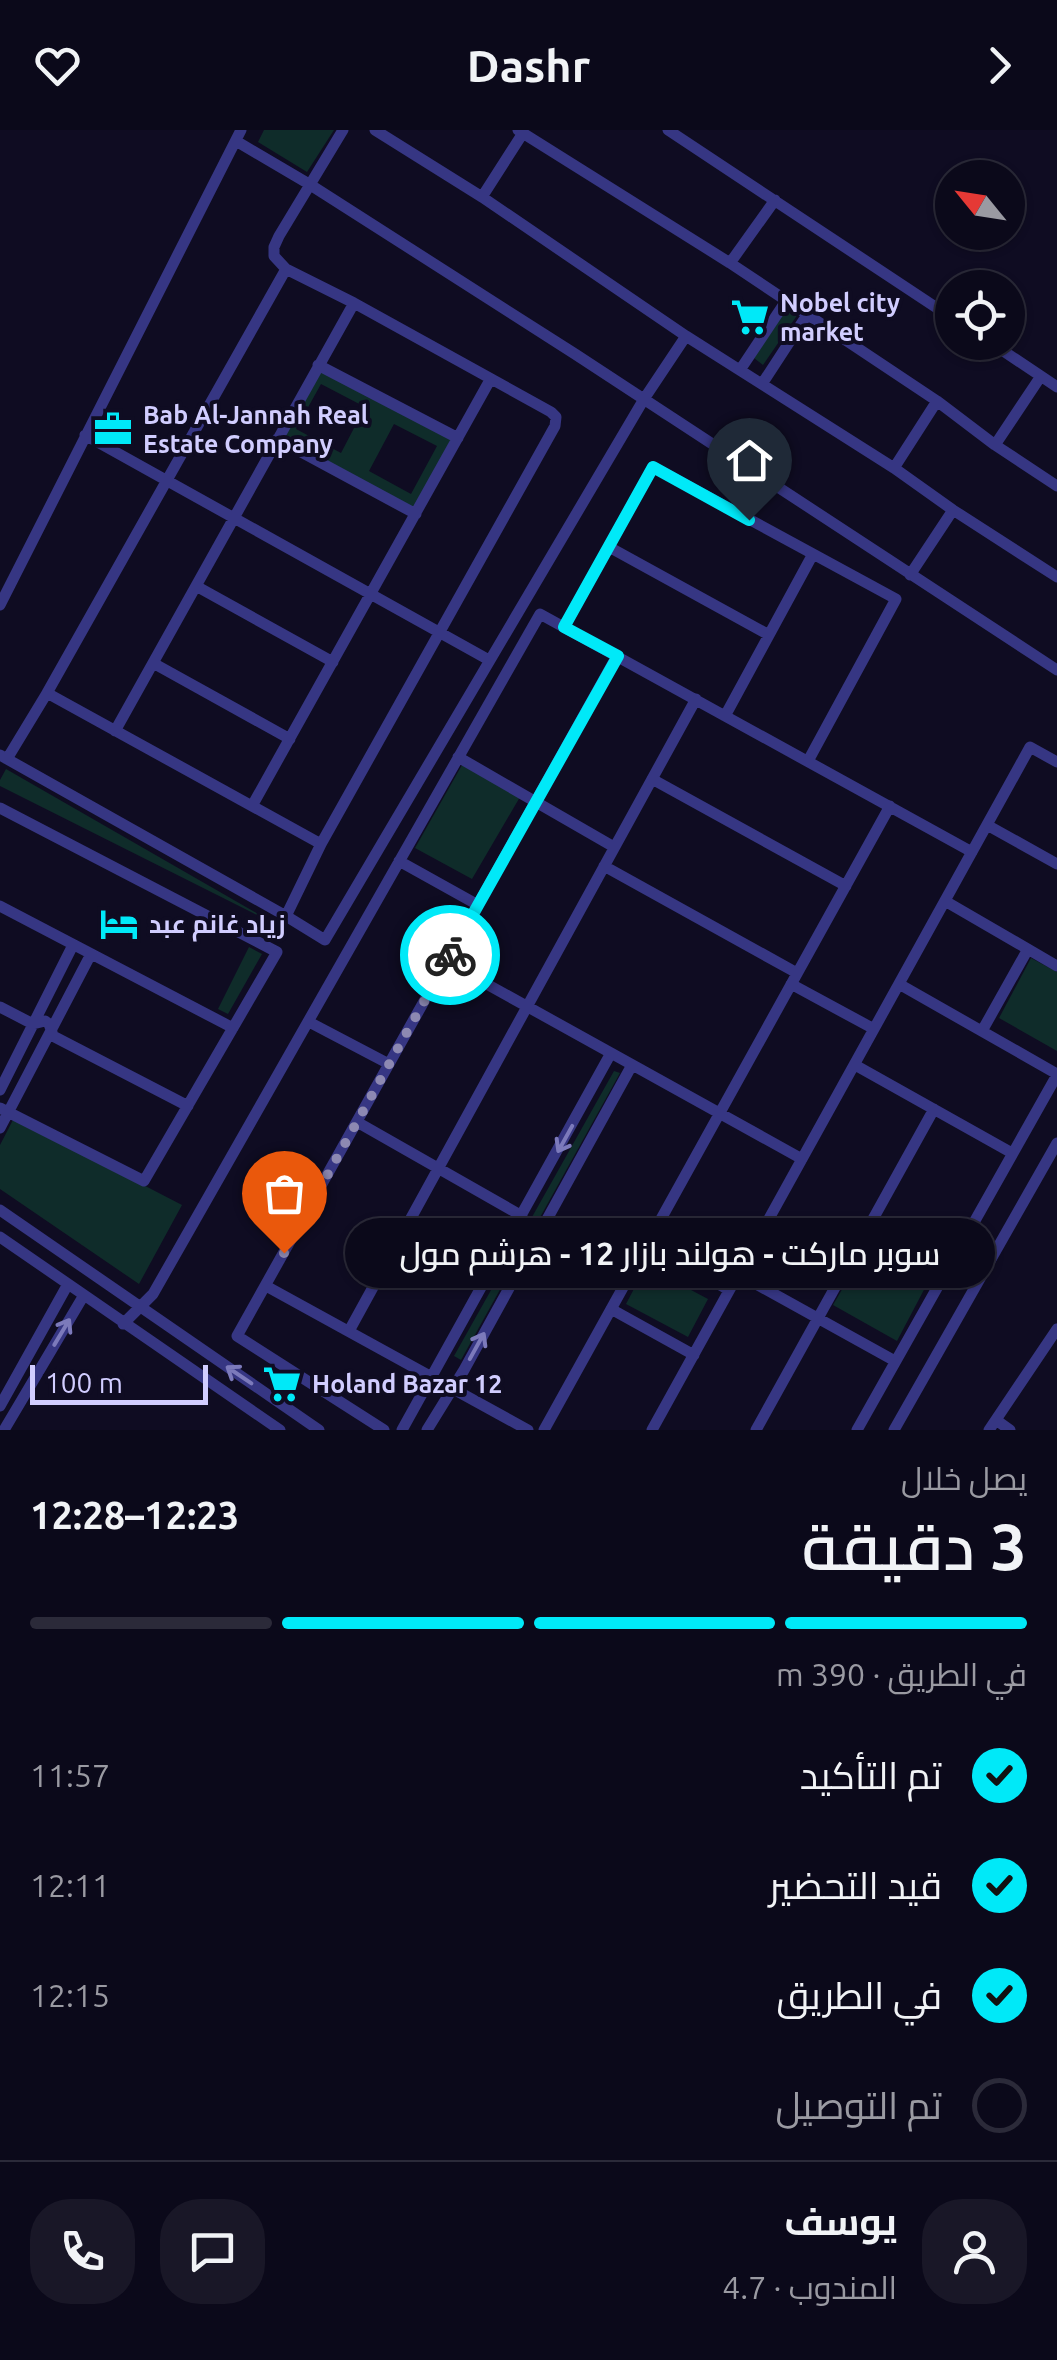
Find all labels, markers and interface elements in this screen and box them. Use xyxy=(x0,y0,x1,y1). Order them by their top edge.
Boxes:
icon: heart xyxy=(30,38,85,93)
icon: forward xyxy=(972,38,1027,93)
text: Dashr xyxy=(467,40,590,91)
north arrow xyxy=(935,160,1025,250)
map controls xyxy=(935,160,1025,360)
button: locate xyxy=(935,270,1025,360)
place label: Nobel city market xyxy=(780,289,900,346)
supermarket icon: Nobel city market xyxy=(729,296,771,338)
place label: Bab Al-Jannah Real Estate Company xyxy=(143,401,369,458)
office icon: Bab Al-Jannah Real Estate Company xyxy=(92,408,134,450)
pin xyxy=(707,418,792,521)
icon: home xyxy=(722,433,777,488)
hotel icon: زياد غانم عبد xyxy=(98,903,140,945)
courier xyxy=(400,905,500,1005)
place label: زياد غانم عبد xyxy=(149,910,286,942)
icon: bike xyxy=(423,928,478,983)
one-way arrow xyxy=(554,1124,574,1153)
pin xyxy=(242,1151,327,1254)
icon: bag xyxy=(257,1166,312,1221)
callout: سوبر ماركت - هولند بازار 12 - هرشم مول xyxy=(344,1218,994,1288)
text: سوبر ماركت - هولند بازار 12 - هرشم مول xyxy=(399,1235,941,1271)
one-way arrow xyxy=(52,1318,72,1347)
one-way arrow xyxy=(468,1332,488,1362)
scale bar xyxy=(30,1360,208,1404)
supermarket icon: Holand Bazar 12 xyxy=(261,1363,303,1405)
one-way arrow xyxy=(225,1365,253,1386)
text: 100 m xyxy=(45,1367,123,1398)
place label: Holand Bazar 12 xyxy=(312,1370,502,1398)
text: يصل خلال xyxy=(901,1460,1027,1496)
text: 12:23–12:28 xyxy=(30,1494,239,1536)
text: 3 دقيقة xyxy=(802,1509,1027,1582)
text: في الطريق · 390 m xyxy=(776,1656,1027,1692)
icon: check xyxy=(972,1748,1027,1803)
text: تم التأكيد xyxy=(800,1754,942,1796)
text: 11:57 xyxy=(30,1757,110,1793)
icon: check xyxy=(972,1858,1027,1913)
text: قيد التحضير xyxy=(769,1864,942,1906)
text: 12:11 xyxy=(30,1867,110,1903)
icon: check xyxy=(972,1968,1027,2023)
text: في الطريق xyxy=(776,1974,942,2016)
text: 12:15 xyxy=(30,1977,110,2013)
text: تم التوصيل xyxy=(775,2084,942,2126)
button: phone xyxy=(30,2199,135,2304)
button: chat xyxy=(160,2199,265,2304)
button: person xyxy=(922,2199,1027,2304)
text: يوسف xyxy=(784,2200,897,2242)
text: المندوب · 4.7 xyxy=(722,2269,897,2305)

